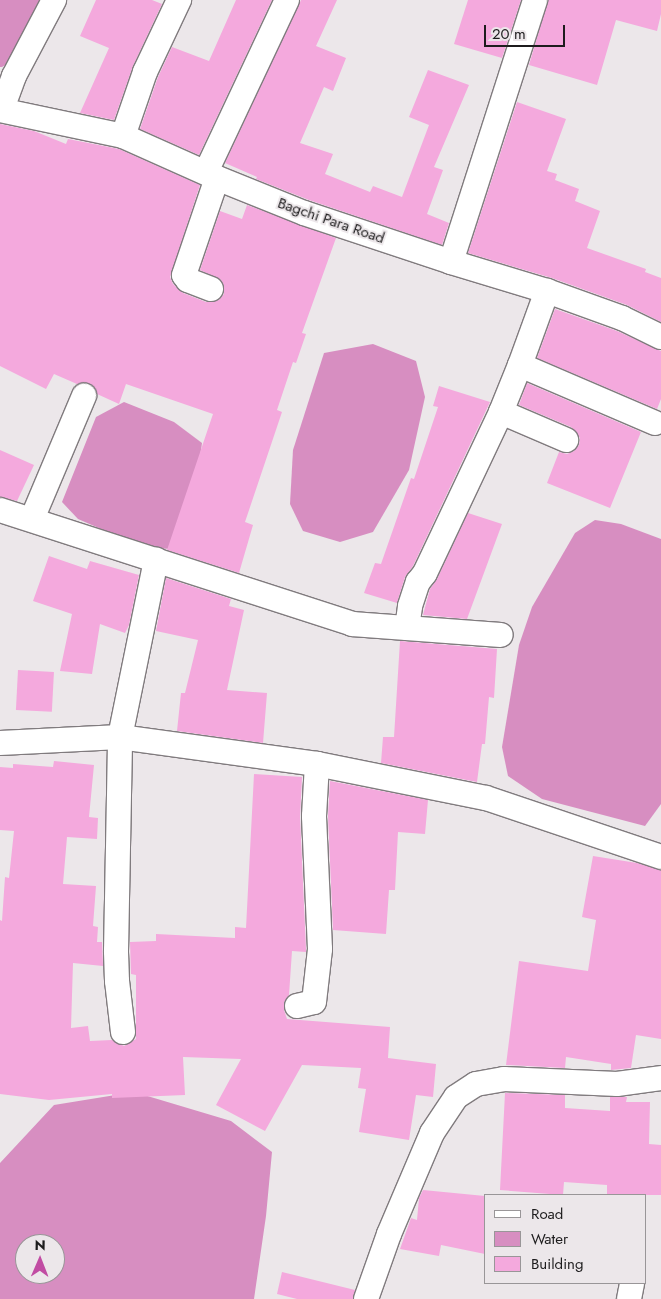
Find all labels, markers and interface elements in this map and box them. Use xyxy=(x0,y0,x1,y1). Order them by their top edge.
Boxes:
scale bar xyxy=(486,15,567,47)
text: 20 m xyxy=(492,23,526,45)
street label: Bagchi Para Road xyxy=(275,194,387,248)
legend xyxy=(483,1194,646,1284)
text: Road xyxy=(531,1203,563,1225)
text: Water xyxy=(531,1228,568,1250)
north arrow xyxy=(15,1234,65,1284)
text: N xyxy=(35,1235,46,1255)
text: Building xyxy=(531,1253,583,1275)

